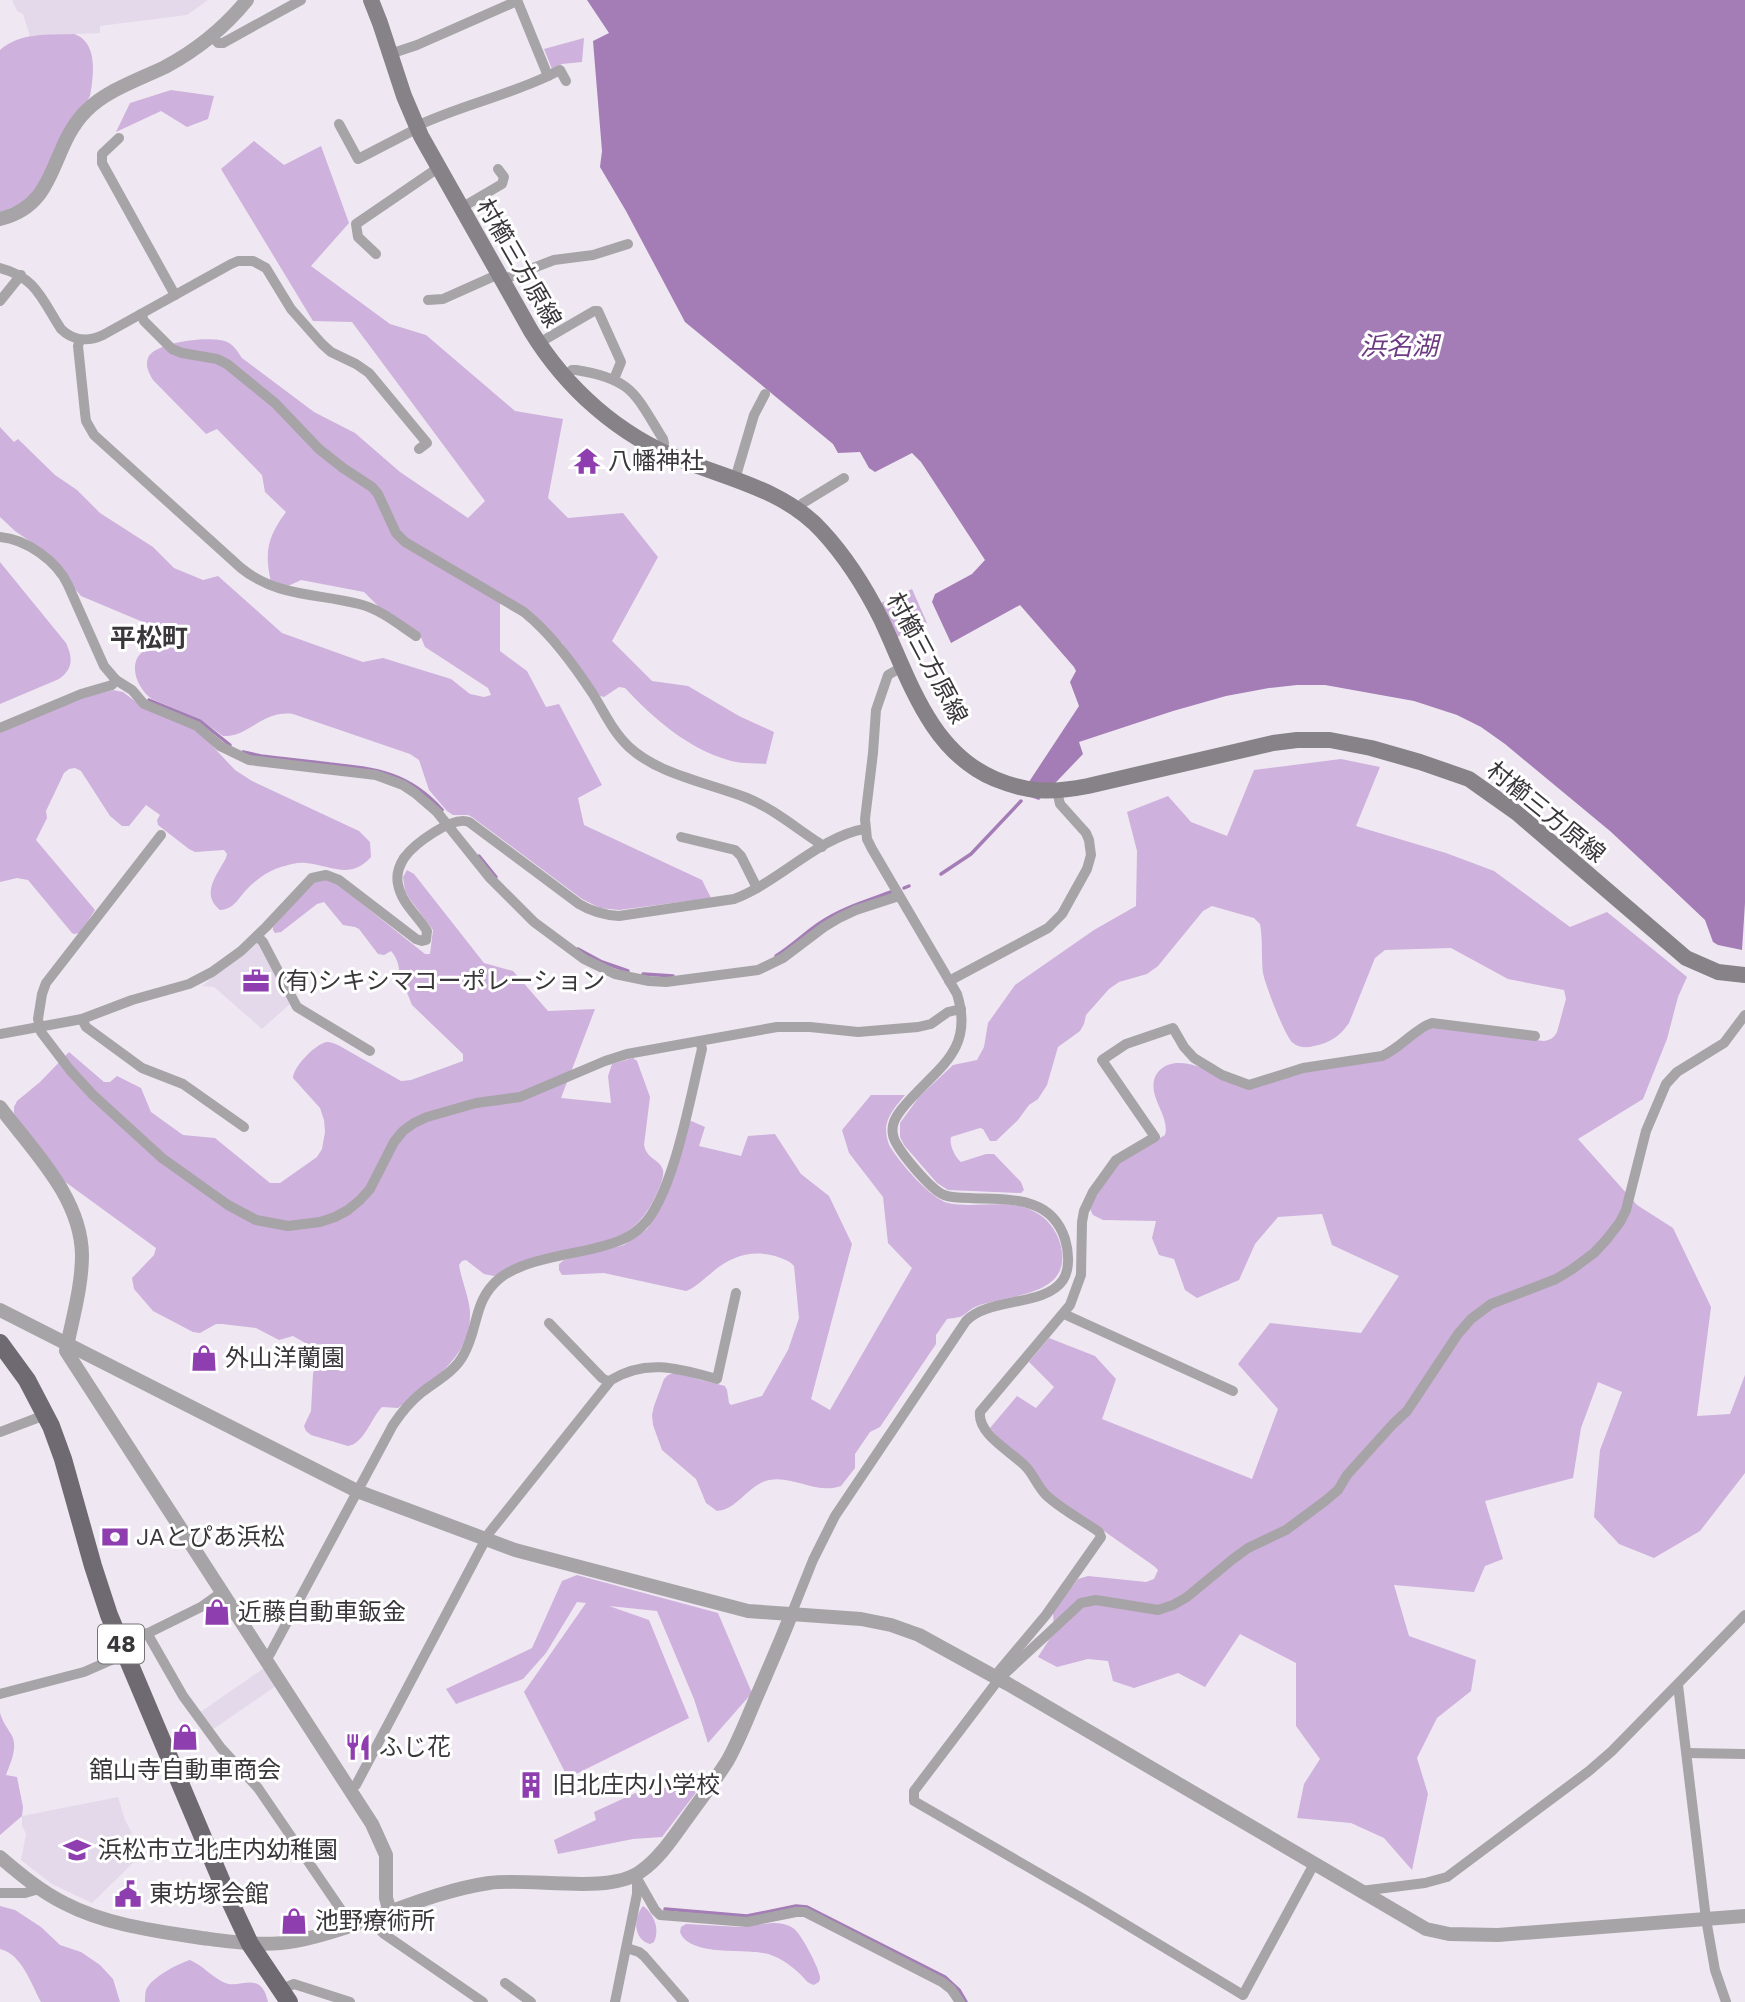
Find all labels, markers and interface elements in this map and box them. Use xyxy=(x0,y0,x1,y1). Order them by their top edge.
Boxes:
street label: 村櫛三方原線 xyxy=(471,194,567,332)
water label: 浜名湖 xyxy=(1360,331,1442,361)
temple icon: 八幡神社 xyxy=(572,446,602,476)
place label: 八幡神社 xyxy=(608,447,704,475)
street label: 村櫛三方原線 xyxy=(881,588,973,728)
district label: 平松町 xyxy=(110,623,188,653)
street label: 村櫛三方原線 xyxy=(1481,756,1611,868)
office icon: (有)シキシマコーポレーション xyxy=(241,966,271,996)
place label: (有)シキシマコーポレーション xyxy=(277,967,605,995)
shop icon: 外山洋蘭園 xyxy=(189,1343,219,1373)
place label: 外山洋蘭園 xyxy=(225,1344,345,1372)
bank icon: JAとぴあ浜松 xyxy=(100,1522,130,1552)
place label: JAとぴあ浜松 xyxy=(136,1523,285,1551)
shop icon: 近藤自動車鈑金 xyxy=(202,1597,232,1627)
place label: 近藤自動車鈑金 xyxy=(238,1598,406,1626)
road number: 48 xyxy=(98,1624,144,1664)
shop icon: 舘山寺自動車商会 xyxy=(170,1722,200,1752)
restaurant icon: ふじ花 xyxy=(343,1732,373,1762)
place label: ふじ花 xyxy=(379,1733,451,1761)
place label: 舘山寺自動車商会 xyxy=(89,1756,281,1784)
building icon: 旧北庄内小学校 xyxy=(516,1770,546,1800)
place label: 旧北庄内小学校 xyxy=(552,1771,720,1799)
school or university icon: 浜松市立北庄内幼稚園 xyxy=(62,1835,92,1865)
place label: 浜松市立北庄内幼稚園 xyxy=(98,1836,338,1864)
public building icon: 東坊塚会館 xyxy=(113,1879,143,1909)
place label: 東坊塚会館 xyxy=(149,1880,269,1908)
shop icon: 池野療術所 xyxy=(279,1906,309,1936)
place label: 池野療術所 xyxy=(315,1907,435,1935)

